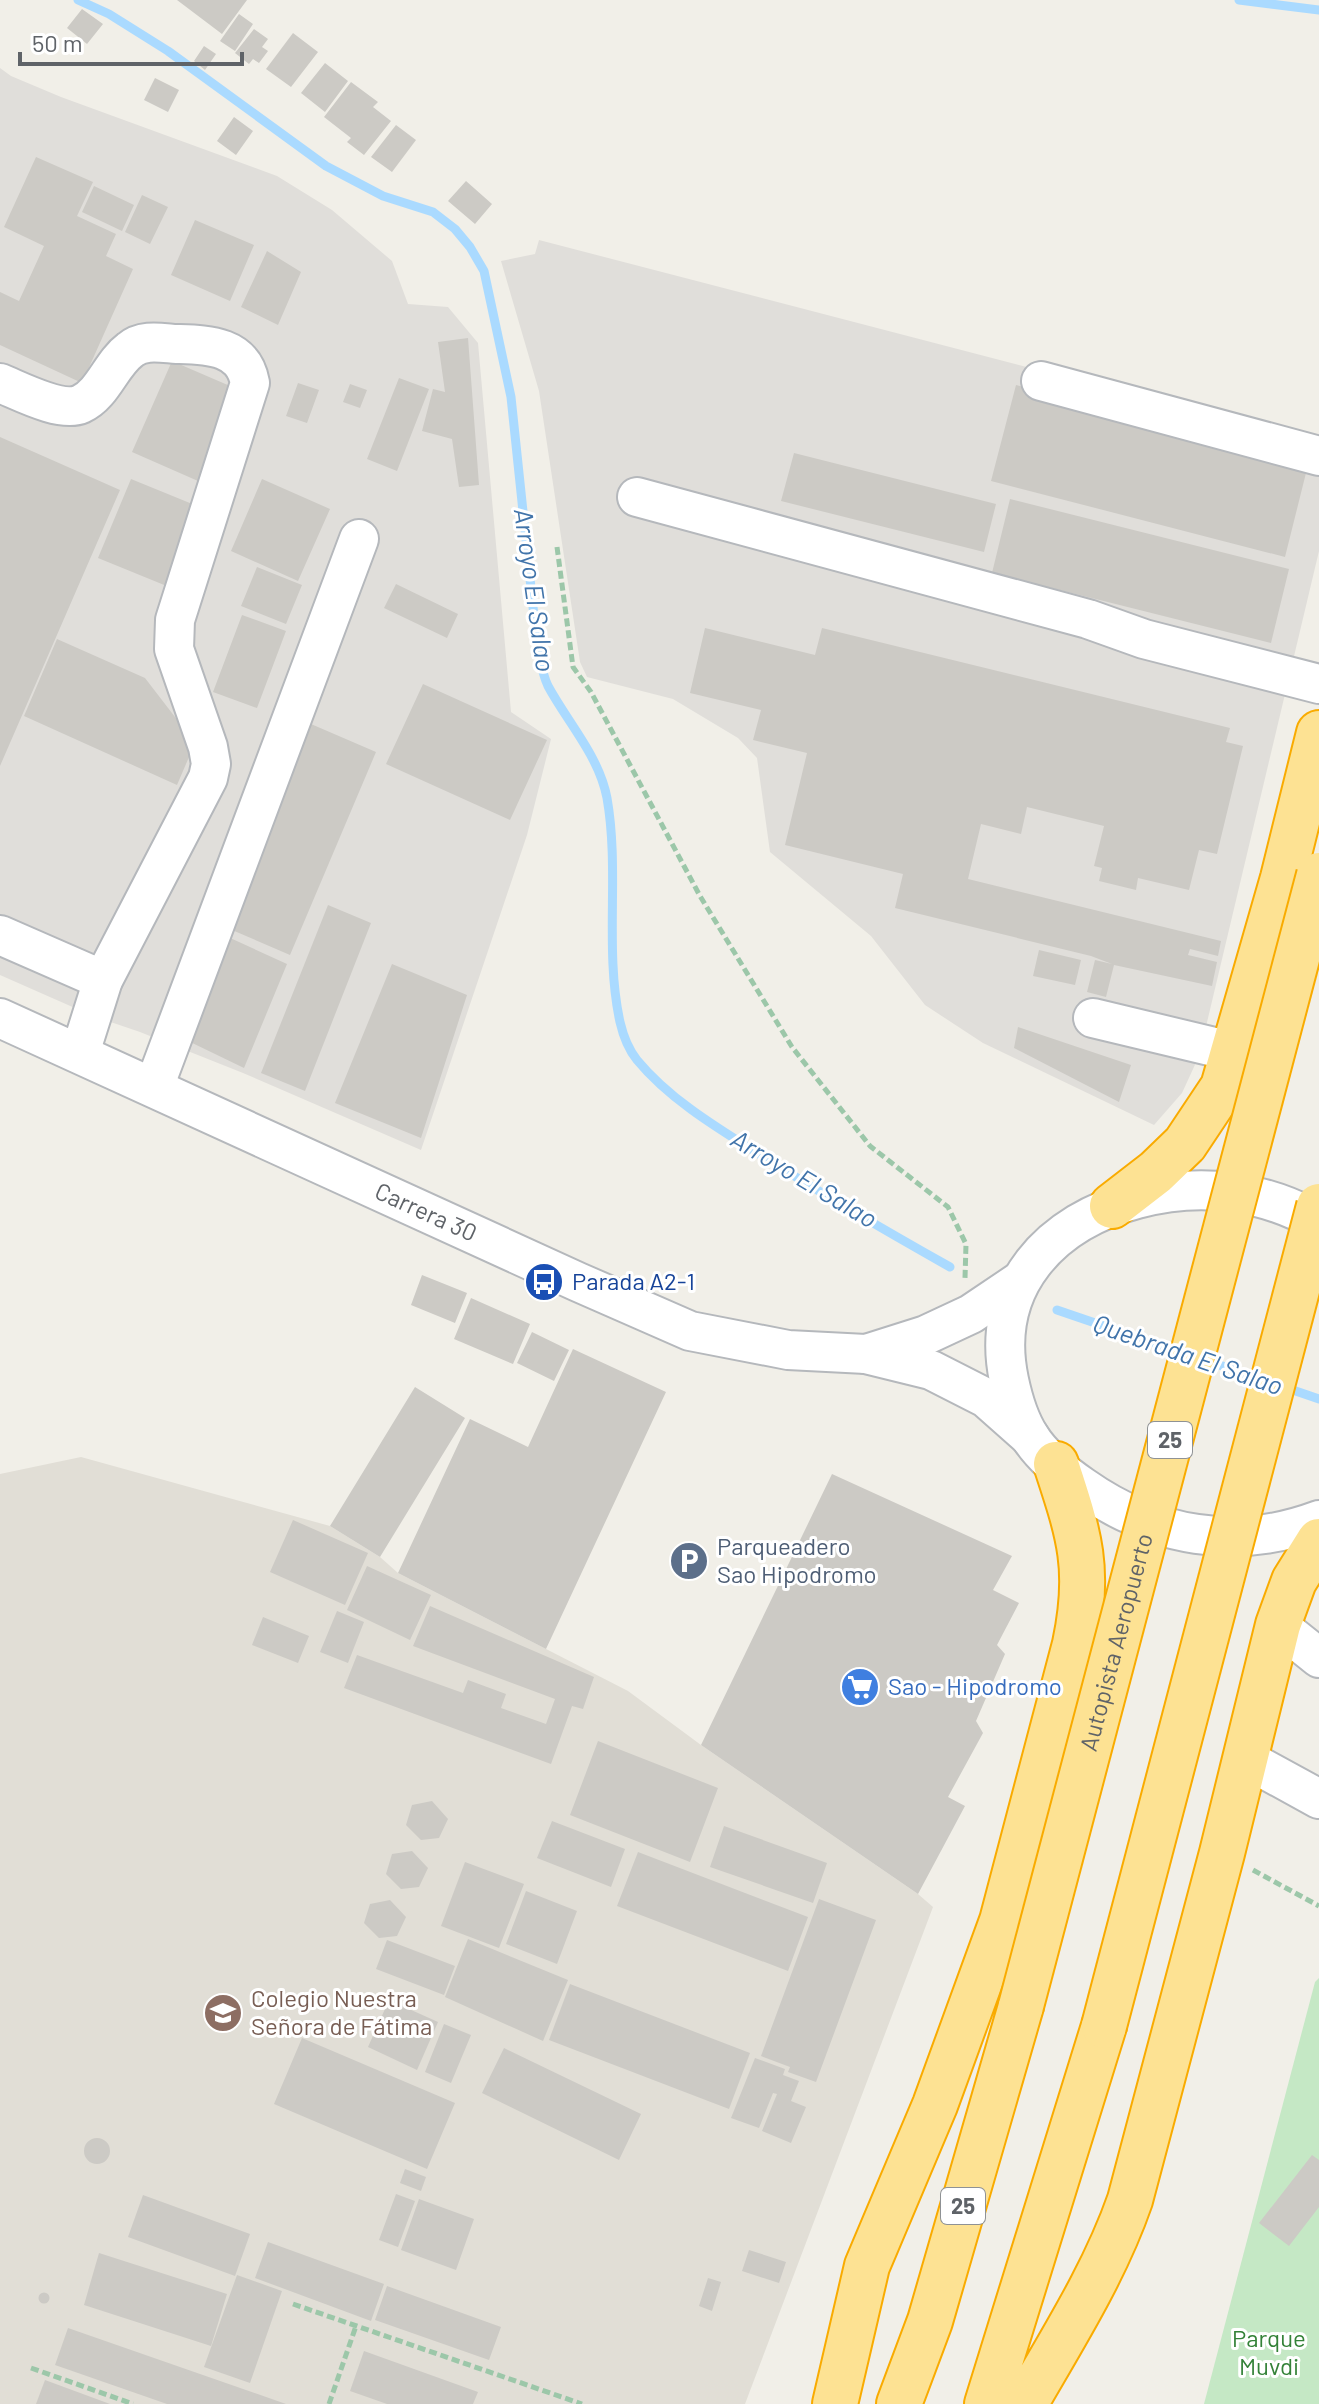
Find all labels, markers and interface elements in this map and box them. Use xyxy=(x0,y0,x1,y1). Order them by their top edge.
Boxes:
scale bar xyxy=(20,16,242,66)
text: 50 m xyxy=(32,28,83,57)
water label: Arroyo El Salao xyxy=(509,506,562,673)
water label: Arroyo El Salao xyxy=(726,1122,883,1233)
street label: Carrera 30 xyxy=(371,1175,482,1247)
bus stop icon: Parada A2-1 xyxy=(523,1261,565,1303)
place label: Parada A2-1 xyxy=(572,1266,695,1295)
water label: Quebrada El Salao xyxy=(1090,1307,1287,1401)
road number: 25 xyxy=(1148,1422,1192,1458)
street label: Autopista Aeropuerto xyxy=(1073,1530,1158,1754)
place label: Parqueadero Sao Hipodromo xyxy=(717,1531,877,1588)
parking icon: Parqueadero Sao Hipodromo xyxy=(668,1540,710,1582)
supermarket icon: Sao - Hipodromo xyxy=(839,1666,881,1708)
place label: Sao - Hipodromo xyxy=(888,1671,1062,1700)
place label: Colegio Nuestra Señora de Fátima xyxy=(251,1983,432,2040)
school or university icon: Colegio Nuestra Señora de Fátima xyxy=(202,1992,244,2034)
road number: 25 xyxy=(941,2188,985,2224)
park label: Parque Muvdi xyxy=(1232,2323,1306,2380)

